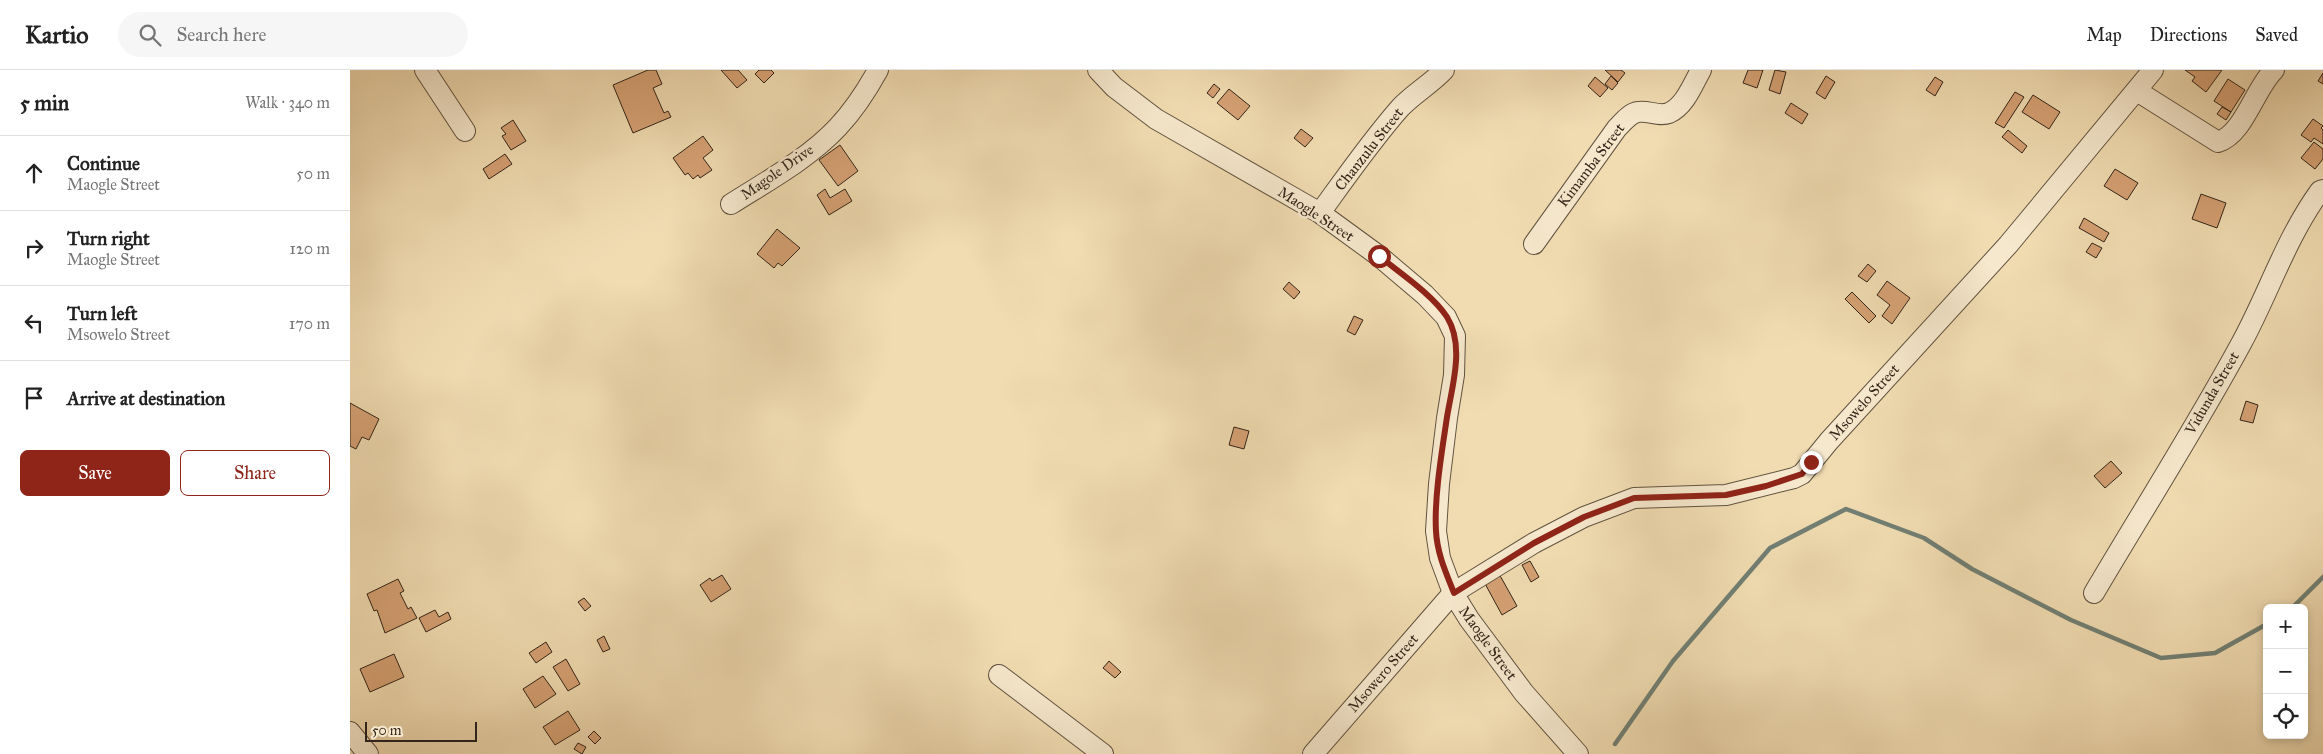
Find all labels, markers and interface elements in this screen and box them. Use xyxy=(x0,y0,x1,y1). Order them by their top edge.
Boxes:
search box xyxy=(118,12,468,57)
text: Kartio xyxy=(25,20,88,50)
icon: search xyxy=(136,21,164,49)
text: Search here xyxy=(176,23,266,46)
text: Map xyxy=(2086,24,2122,46)
text: Directions xyxy=(2150,24,2227,46)
text: Saved xyxy=(2255,24,2298,46)
text: 5 min xyxy=(20,90,69,116)
text: Walk · 340 m xyxy=(245,93,330,112)
street label: Chanzulu Street xyxy=(1331,103,1407,194)
street label: Kimamba Street xyxy=(1554,119,1629,210)
street label: Magole Drive xyxy=(737,140,817,204)
text: Continue xyxy=(67,152,140,175)
icon: ahead xyxy=(20,159,48,187)
text: 50 m xyxy=(296,164,330,183)
text: Maogle Street xyxy=(67,175,160,194)
street label: Maogle Street xyxy=(1275,183,1358,246)
text: Turn right xyxy=(67,227,150,250)
icon: right xyxy=(20,234,48,262)
text: 120 m xyxy=(290,239,330,258)
route start xyxy=(1368,245,1391,268)
text: Maogle Street xyxy=(67,250,160,269)
text: Turn left xyxy=(67,302,137,325)
icon: left xyxy=(20,309,48,337)
text: 170 m xyxy=(289,314,330,333)
text: Msowelo Street xyxy=(67,325,170,344)
street label: Vidunda Street xyxy=(2181,348,2243,438)
street label: Msowelo Street xyxy=(1825,360,1903,444)
icon: arrive xyxy=(20,384,48,412)
text: Arrive at destination xyxy=(67,387,225,410)
button: Save xyxy=(20,450,170,496)
button: Share xyxy=(180,450,330,496)
route end xyxy=(1800,451,1823,474)
street label: Maogle Street xyxy=(1455,602,1521,684)
map controls xyxy=(2263,604,2308,739)
button: + xyxy=(2263,604,2308,649)
street label: Msowero Street xyxy=(1344,630,1422,716)
button: − xyxy=(2263,649,2308,694)
button: locate xyxy=(2263,694,2308,739)
scale bar xyxy=(365,719,478,742)
text: 50 m xyxy=(372,722,401,739)

